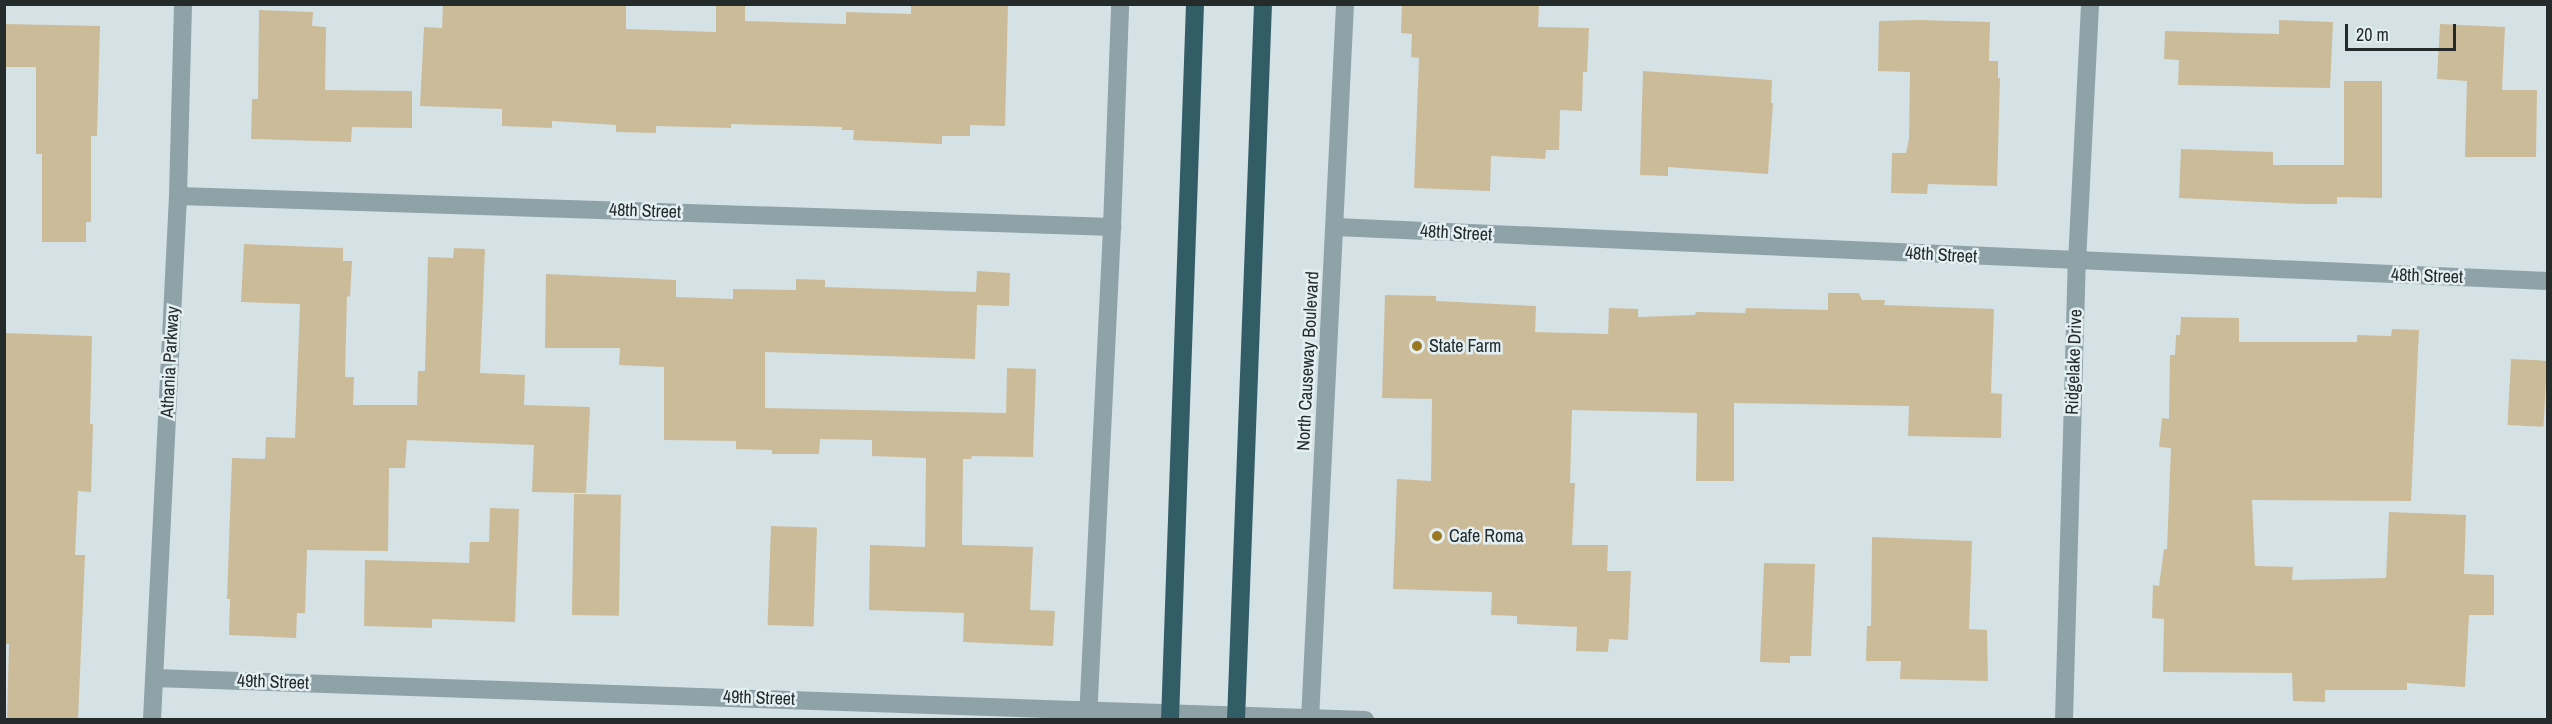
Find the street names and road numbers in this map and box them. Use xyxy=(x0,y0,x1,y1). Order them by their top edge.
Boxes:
street label: 48th Street xyxy=(609,199,681,223)
street label: 48th Street xyxy=(1419,220,1493,246)
street label: 48th Street xyxy=(1904,242,1978,268)
street label: 48th Street xyxy=(2391,264,2463,288)
street label: North Causeway Boulevard xyxy=(1293,271,1323,451)
street label: Athania Parkway xyxy=(156,306,184,418)
street label: Ridgelake Drive xyxy=(2061,309,2087,415)
street label: 49th Street xyxy=(237,670,309,694)
street label: 49th Street xyxy=(723,686,795,710)

